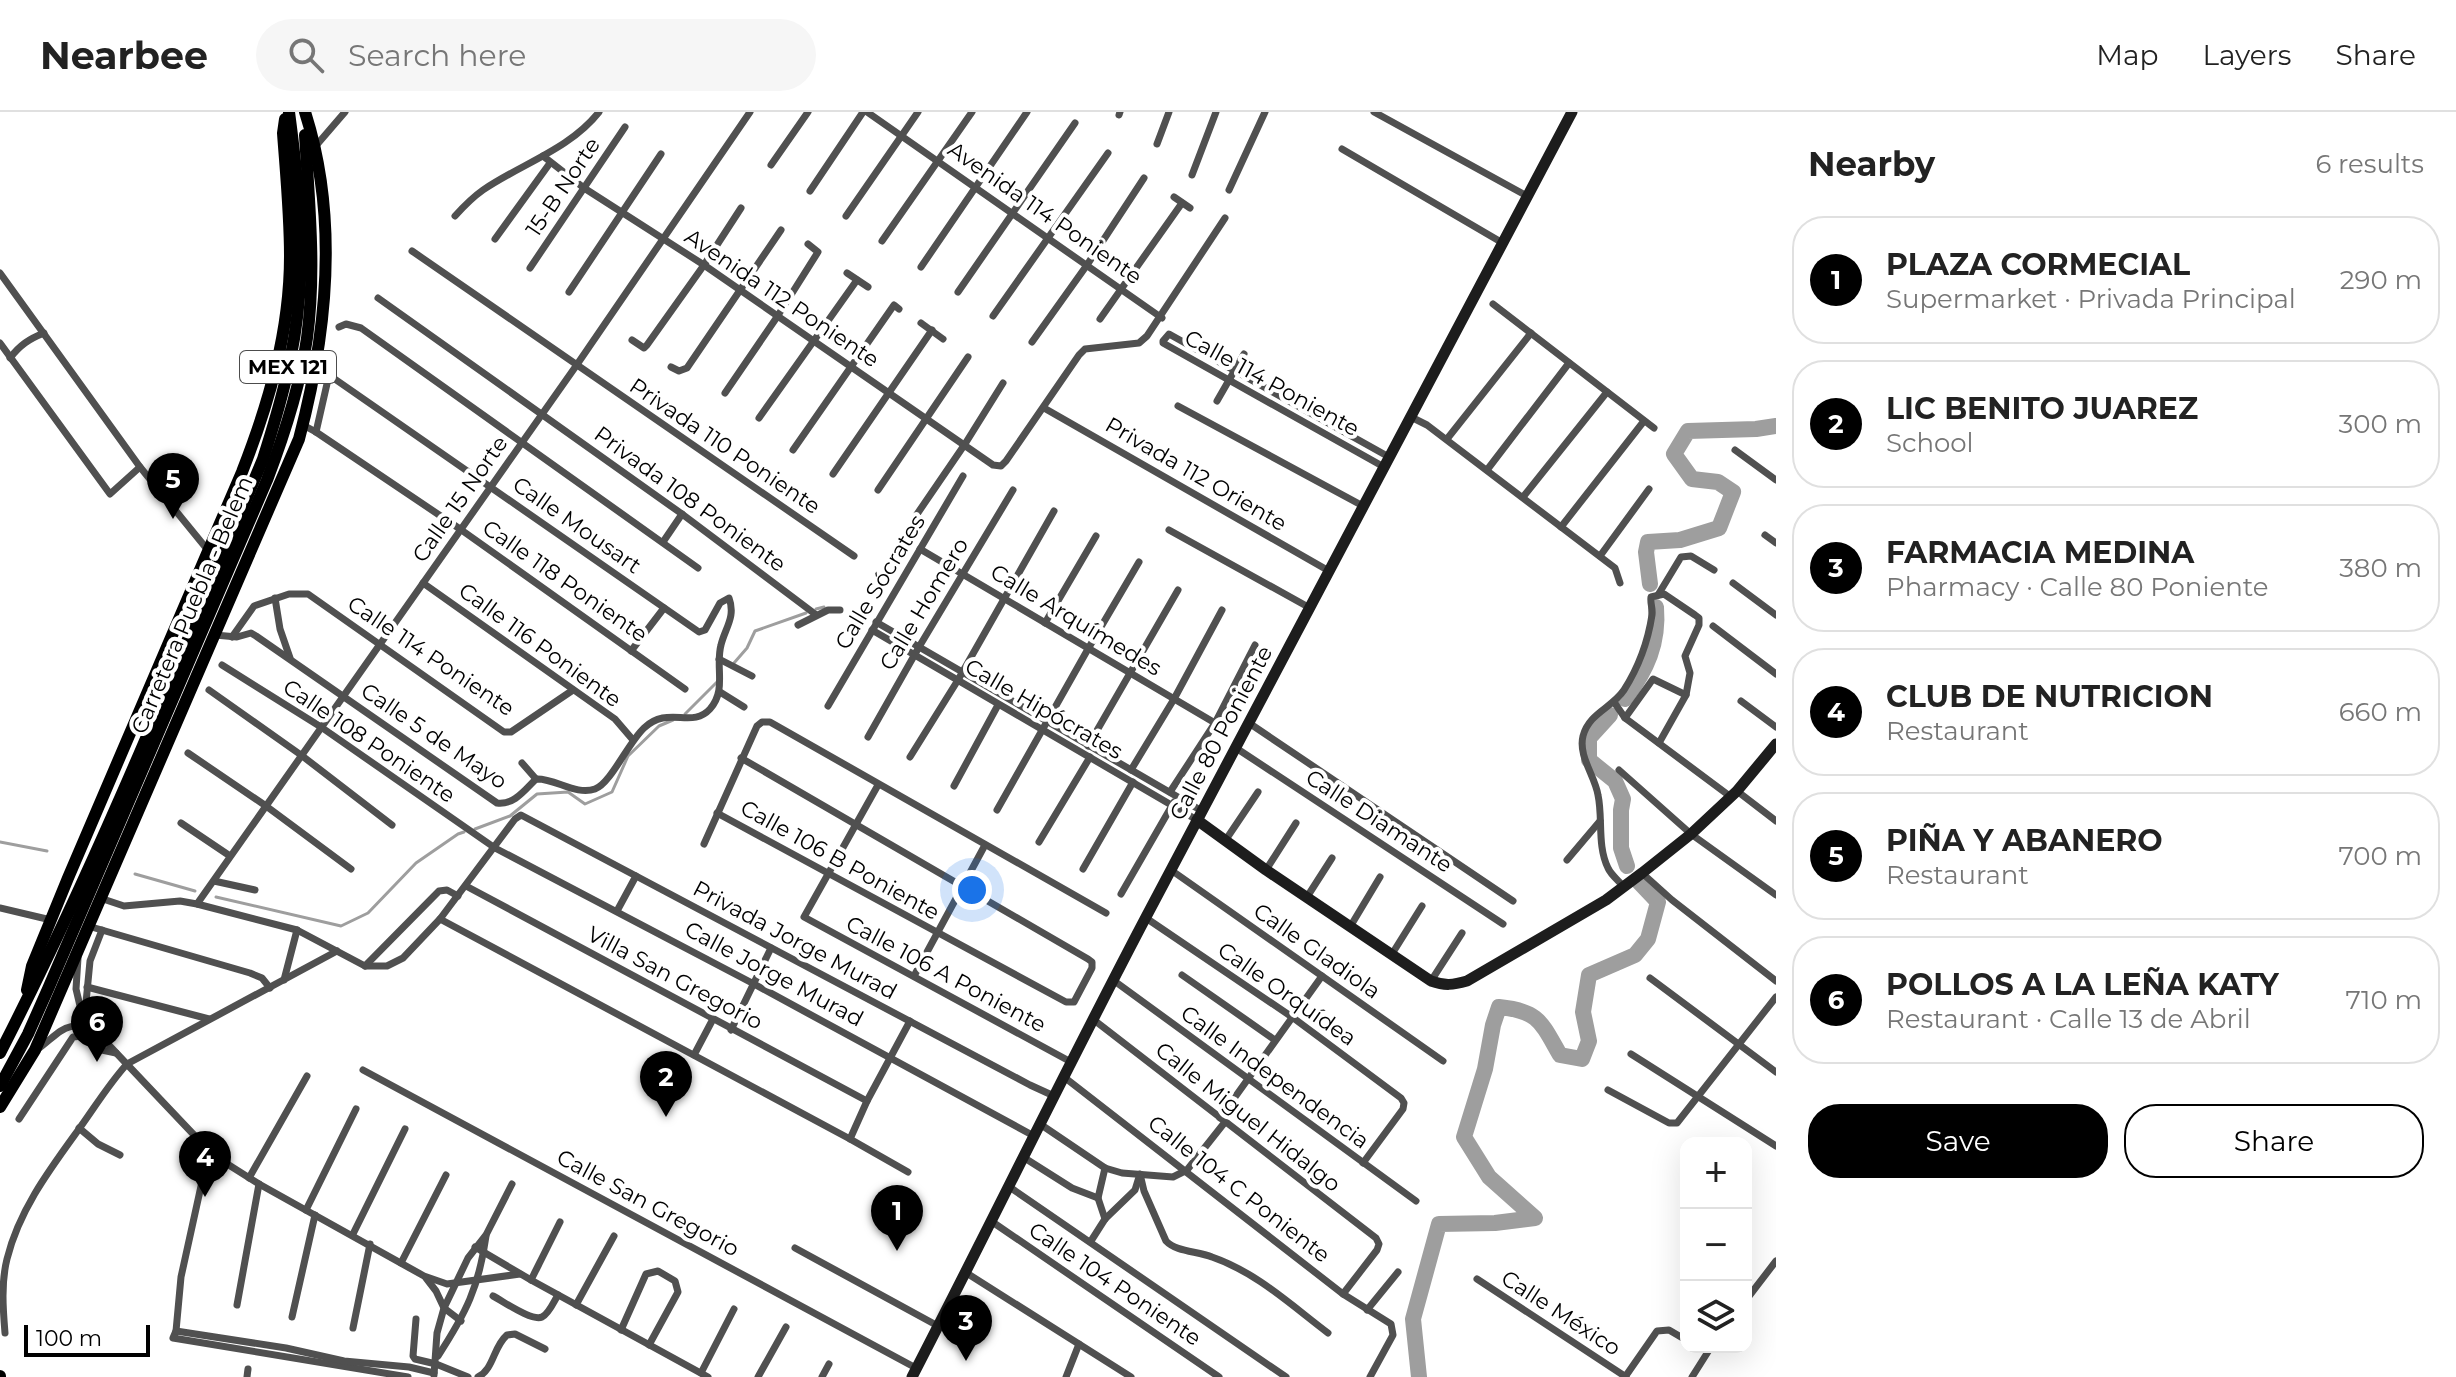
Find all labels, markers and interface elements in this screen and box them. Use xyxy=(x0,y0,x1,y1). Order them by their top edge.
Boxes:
search box xyxy=(256,19,816,91)
text: Nearbee xyxy=(40,32,208,79)
icon: search xyxy=(284,33,328,77)
text: Search here xyxy=(348,37,526,74)
text: Map xyxy=(2096,38,2159,72)
text: Layers xyxy=(2203,38,2292,72)
text: Share xyxy=(2336,38,2416,72)
street label: 15-B Norte xyxy=(520,132,606,242)
street label: Avenida 114 Poniente xyxy=(943,136,1147,290)
text: Nearby xyxy=(1808,143,1935,185)
text: 6 results xyxy=(2315,148,2424,180)
street label: Avenida 112 Poniente xyxy=(680,223,884,373)
text: PLAZA CORMECIAL xyxy=(1886,246,2190,283)
text: 1 xyxy=(1831,264,1841,296)
text: 290 m xyxy=(2340,264,2422,296)
text: Supermarket · Privada Principal xyxy=(1886,283,2296,315)
street label: Calle 114 Poniente xyxy=(1180,324,1364,442)
road number: MEX 121 xyxy=(240,351,336,383)
street label: Privada 110 Poniente xyxy=(624,372,826,520)
text: LIC BENITO JUAREZ xyxy=(1886,390,2198,427)
text: 2 xyxy=(1828,408,1844,440)
text: 300 m xyxy=(2339,408,2422,440)
street label: Privada 112 Oriente xyxy=(1100,411,1292,537)
street label: Privada 108 Poniente xyxy=(589,420,791,578)
text: School xyxy=(1886,427,1974,459)
street label: Calle 15 Norte xyxy=(406,431,514,567)
pin: 5 xyxy=(147,453,199,519)
street label: Calle Mousart xyxy=(508,471,647,579)
street label: Carretera Puebla - Belem xyxy=(125,472,259,738)
street label: Calle Sócrates xyxy=(829,509,931,654)
street label: Calle 118 Poniente xyxy=(477,514,653,648)
street label: Calle Homero xyxy=(874,533,974,675)
text: FARMACIA MEDINA xyxy=(1886,534,2194,571)
text: 3 xyxy=(1828,552,1844,584)
text: 380 m xyxy=(2339,552,2422,584)
street label: Calle Arquímedes xyxy=(986,558,1167,682)
text: Pharmacy · Calle 80 Poniente xyxy=(1886,571,2268,603)
street label: Calle 116 Poniente xyxy=(453,577,627,713)
street label: Calle 114 Poniente xyxy=(342,590,520,722)
street label: Calle 80 Poniente xyxy=(1164,641,1278,825)
street label: Calle Hipócrates xyxy=(960,653,1128,765)
street label: Calle 108 Poniente xyxy=(278,673,460,809)
street label: Calle 5 de Mayo xyxy=(356,677,512,795)
text: CLUB DE NUTRICION xyxy=(1886,678,2213,715)
text: 4 xyxy=(1827,696,1845,728)
text: 660 m xyxy=(2339,696,2422,728)
text: Restaurant xyxy=(1886,715,2029,747)
street label: Calle Diamante xyxy=(1301,764,1457,878)
street label: Calle 106 B Poniente xyxy=(736,794,944,926)
text: PIÑA Y ABANERO xyxy=(1886,822,2163,859)
text: 5 xyxy=(1828,840,1844,872)
text: 700 m xyxy=(2338,840,2422,872)
text: Restaurant xyxy=(1886,859,2029,891)
your location xyxy=(952,870,992,910)
street label: Privada Jorge Murad xyxy=(688,875,902,1005)
street label: Calle Gladiola xyxy=(1248,897,1386,1005)
street label: Calle 106 A Poniente xyxy=(841,910,1051,1038)
street label: Calle Jorge Murad xyxy=(680,916,868,1032)
street label: Villa San Gregorio xyxy=(583,920,767,1036)
street label: Calle Orquídea xyxy=(1213,936,1361,1052)
text: POLLOS A LA LEÑA KATY xyxy=(1886,966,2279,1003)
text: 6 xyxy=(1828,984,1844,1016)
text: 710 m xyxy=(2345,984,2422,1016)
pin: 6 xyxy=(71,996,123,1062)
street label: Calle Independencia xyxy=(1176,1000,1374,1154)
text: Restaurant · Calle 13 de Abril xyxy=(1886,1003,2251,1035)
street label: Calle Miguel Hidalgo xyxy=(1150,1036,1346,1198)
pin: 2 xyxy=(640,1051,692,1117)
button: Save xyxy=(1808,1104,2108,1178)
button: Share xyxy=(2124,1104,2424,1178)
street label: Calle 104 C Poniente xyxy=(1143,1110,1335,1268)
pin: 4 xyxy=(179,1131,231,1197)
map controls xyxy=(1680,1137,1752,1353)
button: + xyxy=(1680,1137,1752,1209)
street label: Calle San Gregorio xyxy=(552,1144,744,1262)
pin: 1 xyxy=(871,1185,923,1251)
button: − xyxy=(1680,1209,1752,1281)
street label: Calle 104 Poniente xyxy=(1024,1216,1206,1352)
street label: Calle México xyxy=(1496,1264,1626,1362)
button: layers xyxy=(1680,1281,1752,1353)
pin: 3 xyxy=(940,1295,992,1361)
scale bar xyxy=(24,1321,150,1357)
text: 100 m xyxy=(36,1325,102,1352)

